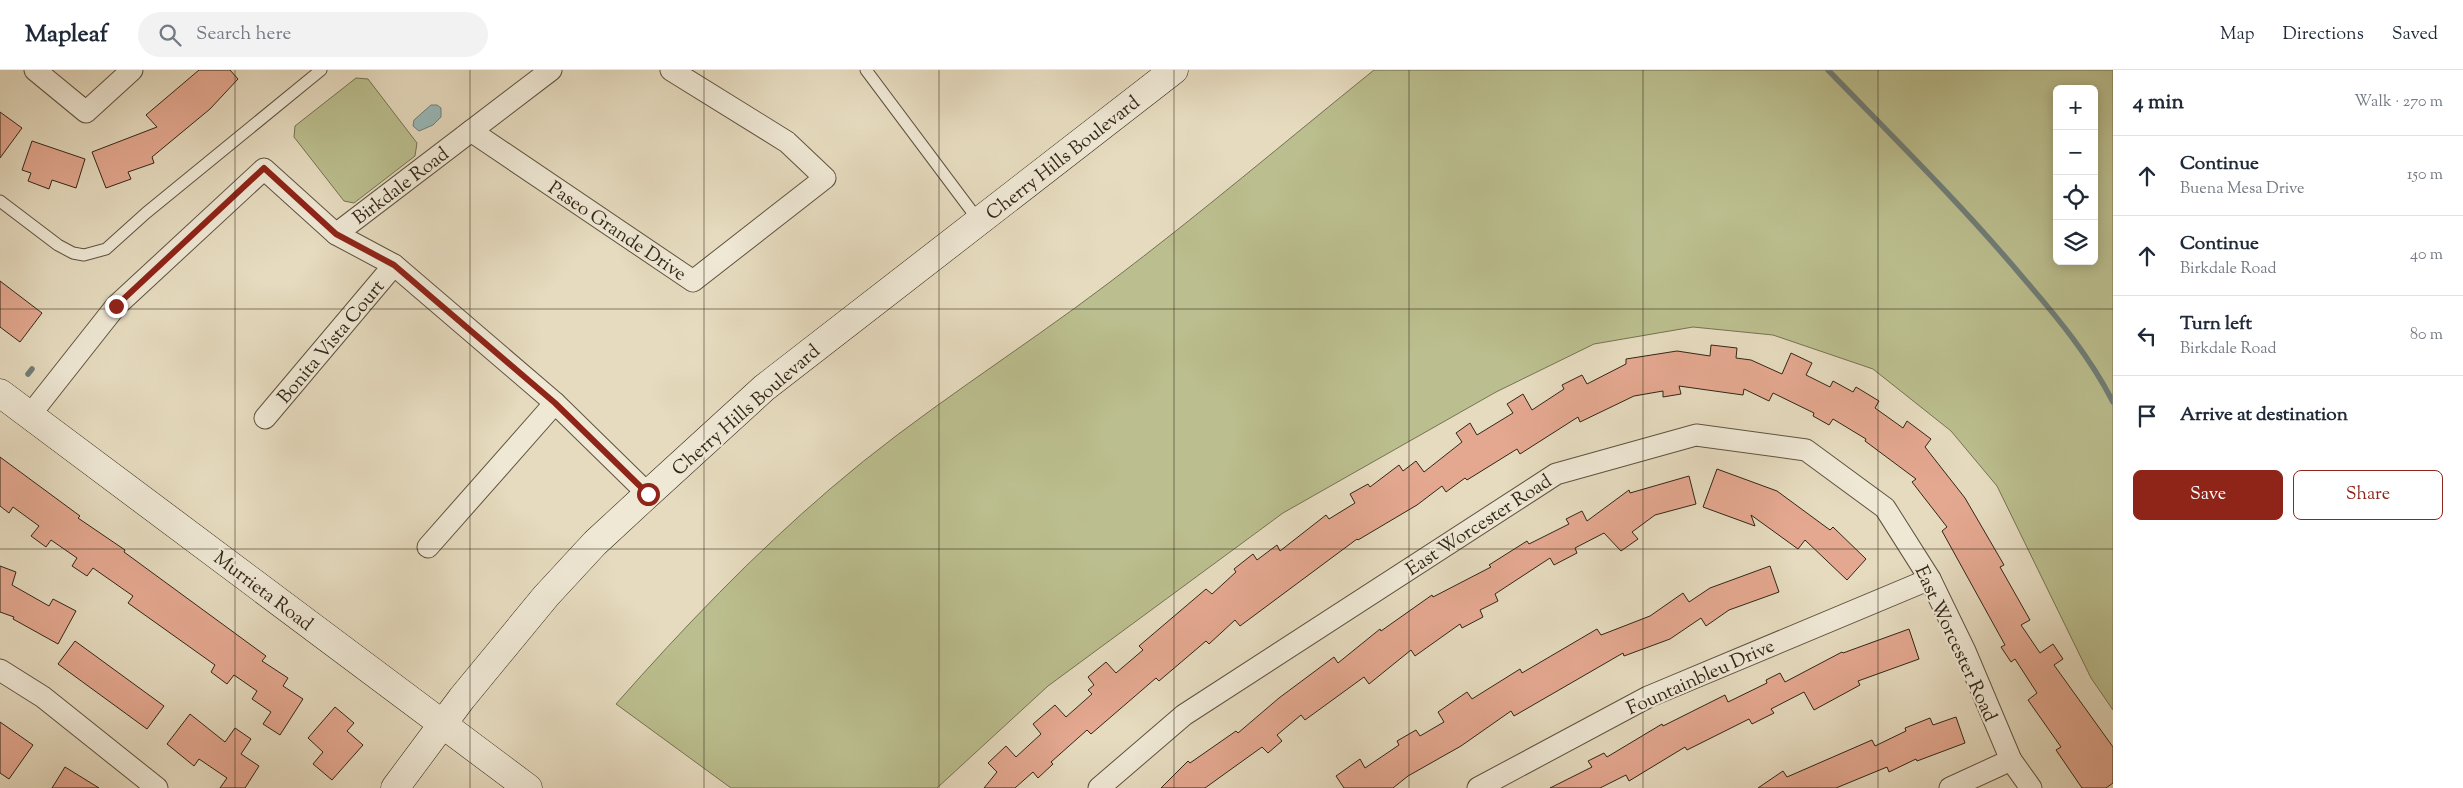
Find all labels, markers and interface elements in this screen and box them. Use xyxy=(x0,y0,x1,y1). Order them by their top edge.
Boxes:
search box xyxy=(138,12,488,57)
text: Mapleaf xyxy=(25,18,108,52)
icon: search xyxy=(156,21,184,49)
text: Search here xyxy=(196,21,291,48)
text: Map xyxy=(2220,22,2255,48)
text: Directions xyxy=(2283,22,2364,48)
text: Saved xyxy=(2392,22,2438,48)
map controls xyxy=(2053,85,2098,265)
button: + xyxy=(2053,85,2098,130)
text: 4 min xyxy=(2133,88,2184,118)
street label: Cherry Hills Boulevard xyxy=(981,90,1146,228)
text: Walk · 270 m xyxy=(2354,91,2443,114)
button: − xyxy=(2053,130,2098,175)
street label: Birkdale Road xyxy=(348,142,456,232)
text: Continue xyxy=(2180,151,2259,178)
icon: ahead xyxy=(2133,162,2161,190)
text: 150 m xyxy=(2407,164,2443,187)
button: locate xyxy=(2053,175,2098,220)
street label: Paseo Grande Drive xyxy=(542,176,691,289)
text: Buena Mesa Drive xyxy=(2180,178,2304,201)
button: layers xyxy=(2053,220,2098,265)
text: Continue xyxy=(2180,231,2259,258)
icon: ahead xyxy=(2133,242,2161,270)
text: 40 m xyxy=(2410,244,2443,267)
text: Birkdale Road xyxy=(2180,258,2276,281)
street label: Bonita Vista Court xyxy=(272,274,392,410)
route end xyxy=(105,295,128,318)
text: Turn left xyxy=(2180,311,2252,338)
icon: left xyxy=(2133,322,2161,350)
text: 80 m xyxy=(2410,324,2443,347)
text: Birkdale Road xyxy=(2180,338,2276,361)
street label: Cherry Hills Boulevard xyxy=(667,339,827,483)
icon: arrive xyxy=(2133,402,2161,430)
text: Arrive at destination xyxy=(2180,402,2348,429)
street label: East Worcester Road xyxy=(1401,469,1558,583)
button: Save xyxy=(2133,470,2283,520)
button: Share xyxy=(2293,470,2443,520)
route start xyxy=(637,483,660,506)
street label: Murrieta Road xyxy=(207,546,318,639)
street label: East Worcester Road xyxy=(1907,562,2003,727)
street label: Fountainbleu Drive xyxy=(1623,634,1779,723)

